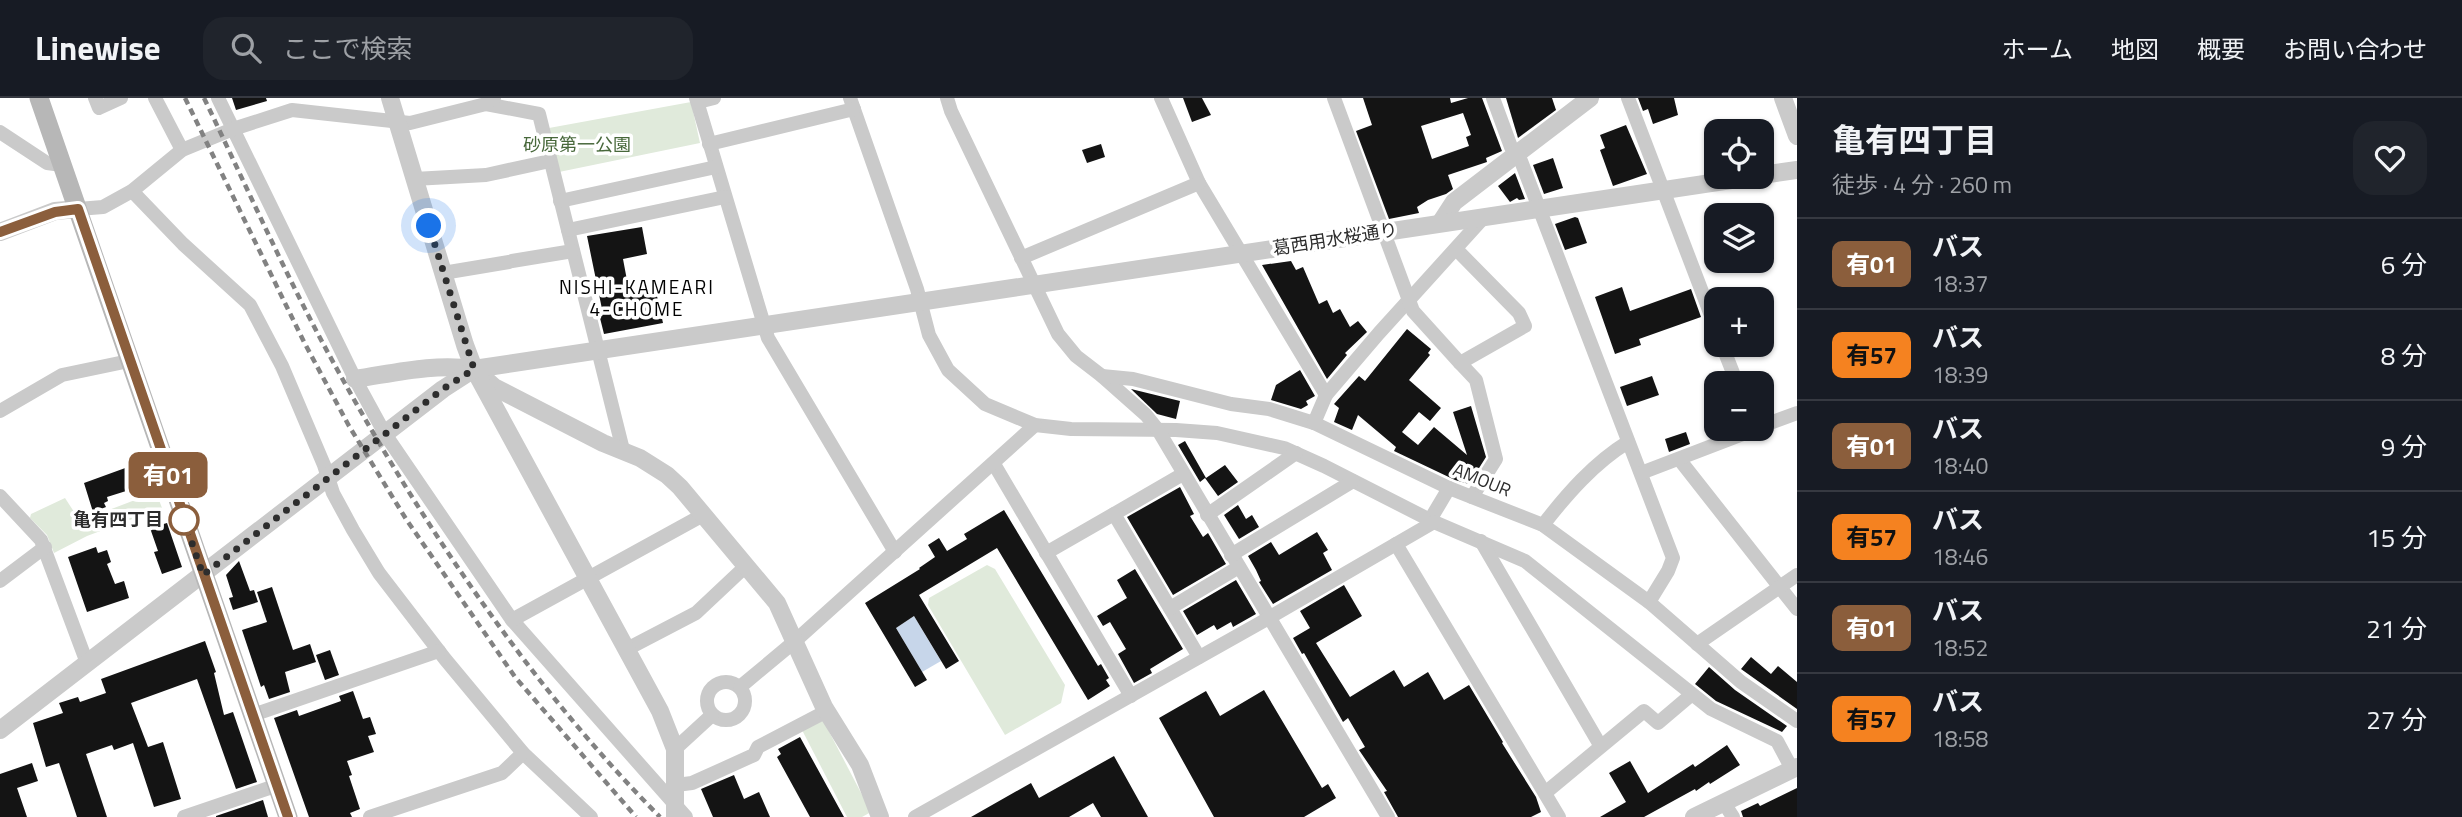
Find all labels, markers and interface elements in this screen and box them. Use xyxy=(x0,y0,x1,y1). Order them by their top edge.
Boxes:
search box xyxy=(203,17,693,80)
text: Linewise xyxy=(35,23,161,73)
icon: search xyxy=(227,29,265,67)
text: ここで検索 xyxy=(283,29,413,68)
text: ホーム xyxy=(2002,31,2073,67)
text: 地図 xyxy=(2111,31,2159,67)
text: 概要 xyxy=(2197,31,2245,67)
text: お問い合わせ xyxy=(2283,31,2427,67)
text: 亀有四丁目 xyxy=(1832,115,1997,165)
map controls xyxy=(1704,119,1774,441)
button: locate xyxy=(1704,119,1774,189)
button: heart xyxy=(2353,121,2427,195)
park label: 砂原第一公園 xyxy=(523,131,631,158)
text: 徒歩 · 4 分 · 260 m xyxy=(1832,167,2012,202)
button: layers xyxy=(1704,203,1774,273)
your location xyxy=(411,208,446,243)
street label: 葛西用水桜通り xyxy=(1271,215,1399,262)
text: バス xyxy=(1932,227,1984,266)
text: 6 分 xyxy=(2381,245,2427,284)
text: 有01 xyxy=(1846,246,1897,282)
text: 18:37 xyxy=(1932,266,1988,301)
district label: NISHI-KAMEARI 4-CHOME xyxy=(559,272,715,323)
button: + xyxy=(1704,287,1774,357)
text: バス xyxy=(1932,318,1984,357)
text: 8 分 xyxy=(2381,336,2427,375)
text: 有57 xyxy=(1846,337,1897,373)
text: 18:39 xyxy=(1932,357,1988,392)
button: − xyxy=(1704,371,1774,441)
text: バス xyxy=(1932,409,1984,448)
text: 9 分 xyxy=(2381,427,2427,466)
text: 有01 xyxy=(1846,428,1897,464)
text: 18:40 xyxy=(1932,448,1988,483)
line badge: 有01 xyxy=(128,452,208,498)
street label: AMOUR xyxy=(1449,456,1515,503)
text: 有01 xyxy=(143,457,193,493)
text: バス xyxy=(1932,500,1984,539)
marker: 亀有四丁目 xyxy=(169,505,199,535)
place label: 亀有四丁目 xyxy=(73,506,163,533)
text: 15 分 xyxy=(2366,518,2427,557)
text: 有57 xyxy=(1846,519,1897,555)
text: 18:46 xyxy=(1932,539,1988,574)
text: バス xyxy=(1932,591,1984,630)
text: 21 分 xyxy=(2366,609,2427,648)
text: 有01 xyxy=(1846,610,1897,646)
text: 18:52 xyxy=(1932,630,1988,665)
text: バス xyxy=(1932,682,1984,721)
text: 27 分 xyxy=(2366,700,2427,739)
text: 有57 xyxy=(1846,701,1897,737)
text: 18:58 xyxy=(1932,721,1988,756)

